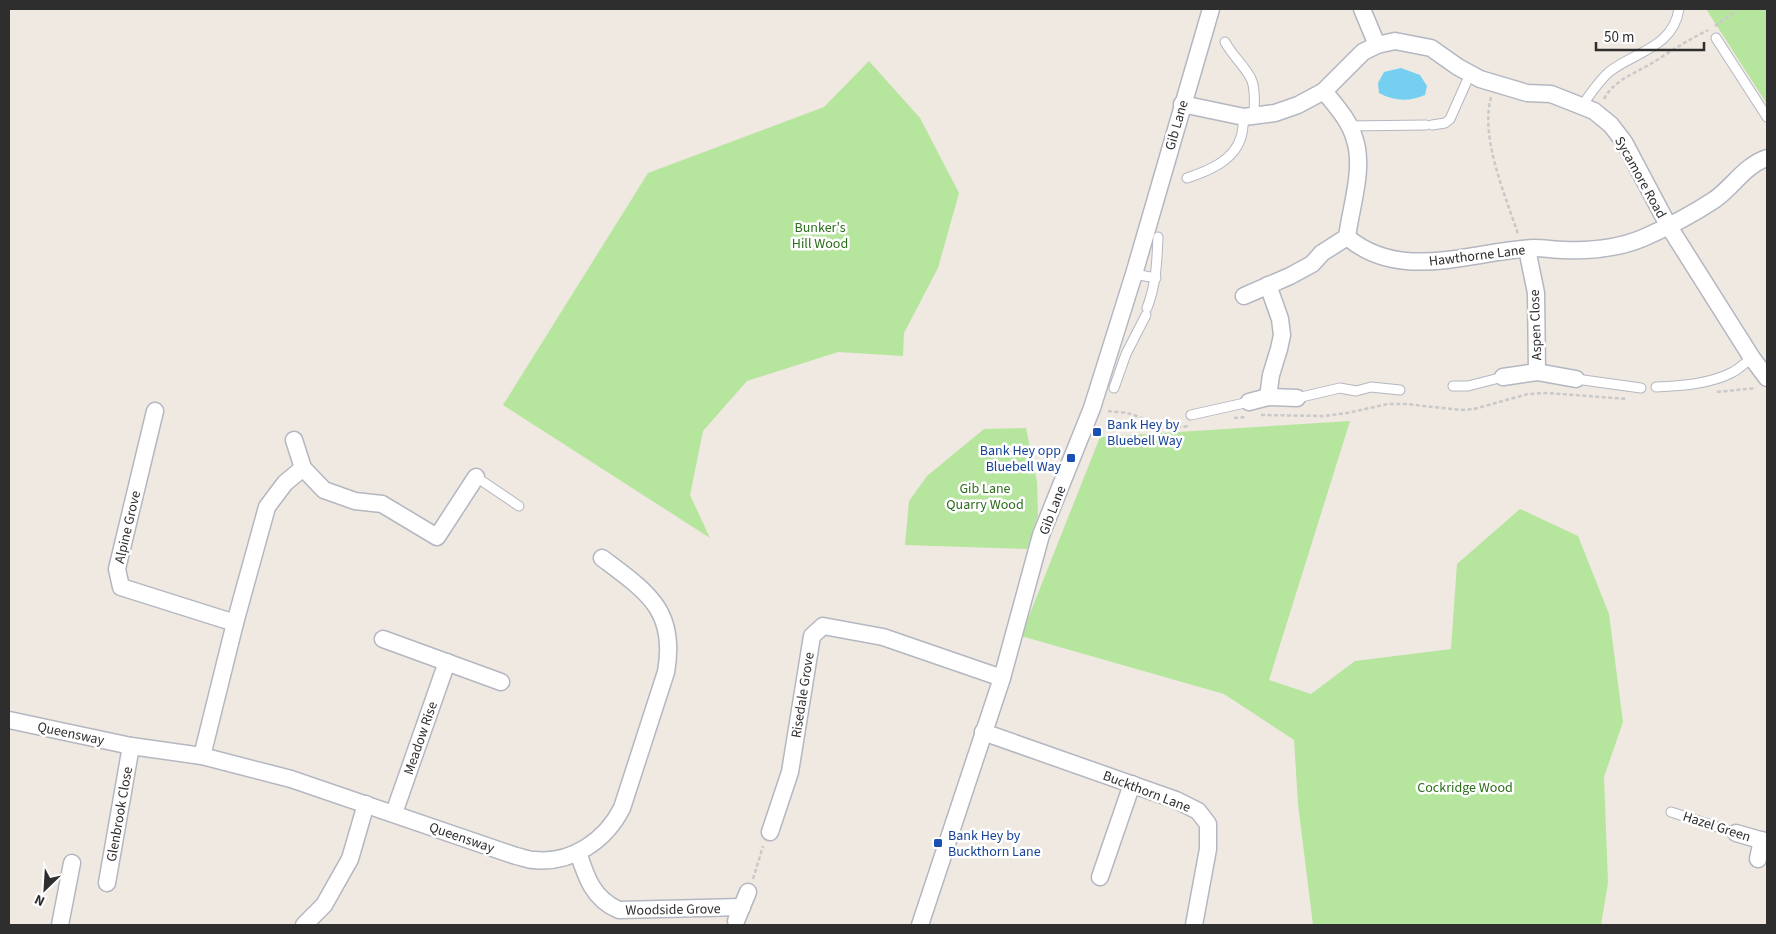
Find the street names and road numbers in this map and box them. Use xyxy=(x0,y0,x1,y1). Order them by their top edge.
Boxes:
street label: Gib Lane xyxy=(1160,98,1194,153)
street label: Sycamore Road xyxy=(1609,133,1671,222)
street label: Hawthorne Lane xyxy=(1428,240,1526,272)
street label: Aspen Close xyxy=(1525,289,1547,361)
street label: Gib Lane xyxy=(1034,483,1071,538)
street label: Alpine Grove xyxy=(110,489,146,566)
street label: Risedale Grove xyxy=(786,651,820,740)
street label: Meadow Rise xyxy=(399,699,443,778)
street label: Queensway xyxy=(36,717,107,751)
street label: Glenbrook Close xyxy=(102,765,138,863)
street label: Buckthorn Lane xyxy=(1100,766,1193,818)
street label: Hazel Green xyxy=(1680,807,1753,847)
street label: Queensway xyxy=(426,817,497,859)
street label: Woodside Grove xyxy=(625,899,721,921)

